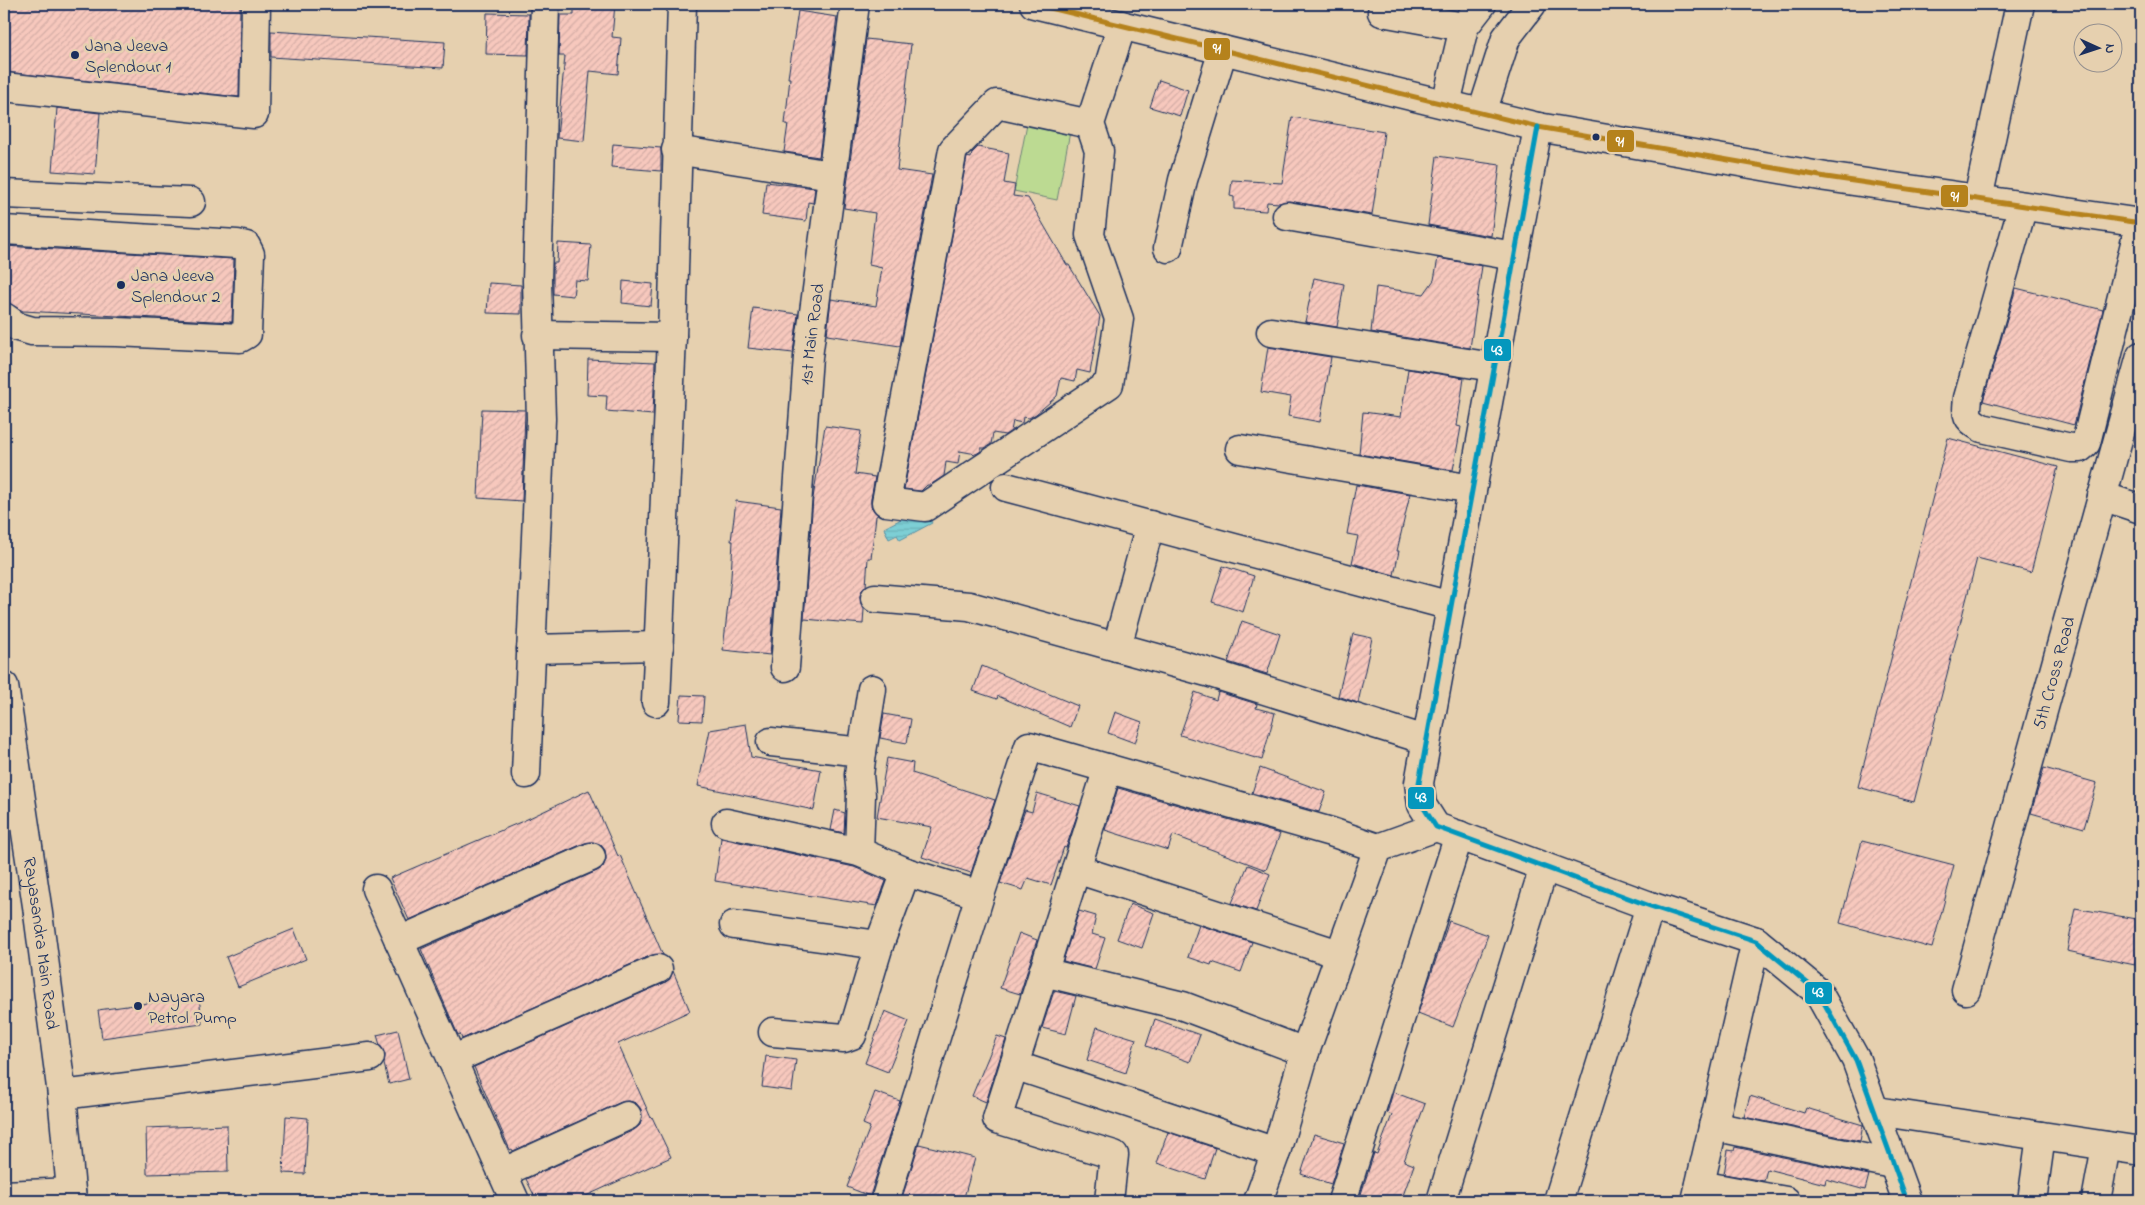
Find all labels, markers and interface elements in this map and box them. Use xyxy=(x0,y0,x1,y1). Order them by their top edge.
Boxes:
north arrow xyxy=(2072,22,2122,72)
place label: Jana Jeeva Splendour 1 xyxy=(85,34,172,81)
line badge: 91 xyxy=(1203,37,1231,61)
text: 91 xyxy=(1212,39,1222,60)
text: N xyxy=(2099,43,2120,54)
marker: Jana Jeeva Splendour 1 xyxy=(69,49,81,61)
line badge: 91 xyxy=(1606,129,1635,153)
unlabelled marker xyxy=(1591,132,1601,142)
text: 91 xyxy=(1615,132,1625,153)
line badge: 91 xyxy=(1940,184,1969,208)
text: 91 xyxy=(1950,187,1960,208)
place label: Jana Jeeva Splendour 2 xyxy=(131,264,221,311)
marker: Jana Jeeva Splendour 2 xyxy=(115,279,127,291)
street label: 1st Main Road xyxy=(795,282,833,386)
line badge: 43 xyxy=(1483,338,1512,362)
text: 43 xyxy=(1490,341,1503,362)
street label: 5th Cross Road xyxy=(2027,614,2083,733)
line badge: 43 xyxy=(1407,786,1435,810)
text: 43 xyxy=(1414,788,1427,809)
street label: Rayasandra Main Road xyxy=(15,856,64,1031)
line badge: 43 xyxy=(1804,981,1833,1005)
text: 43 xyxy=(1811,983,1824,1004)
place label: Nayara Petrol Pump xyxy=(148,985,237,1032)
marker: Nayara Petrol Pump xyxy=(132,1000,144,1012)

